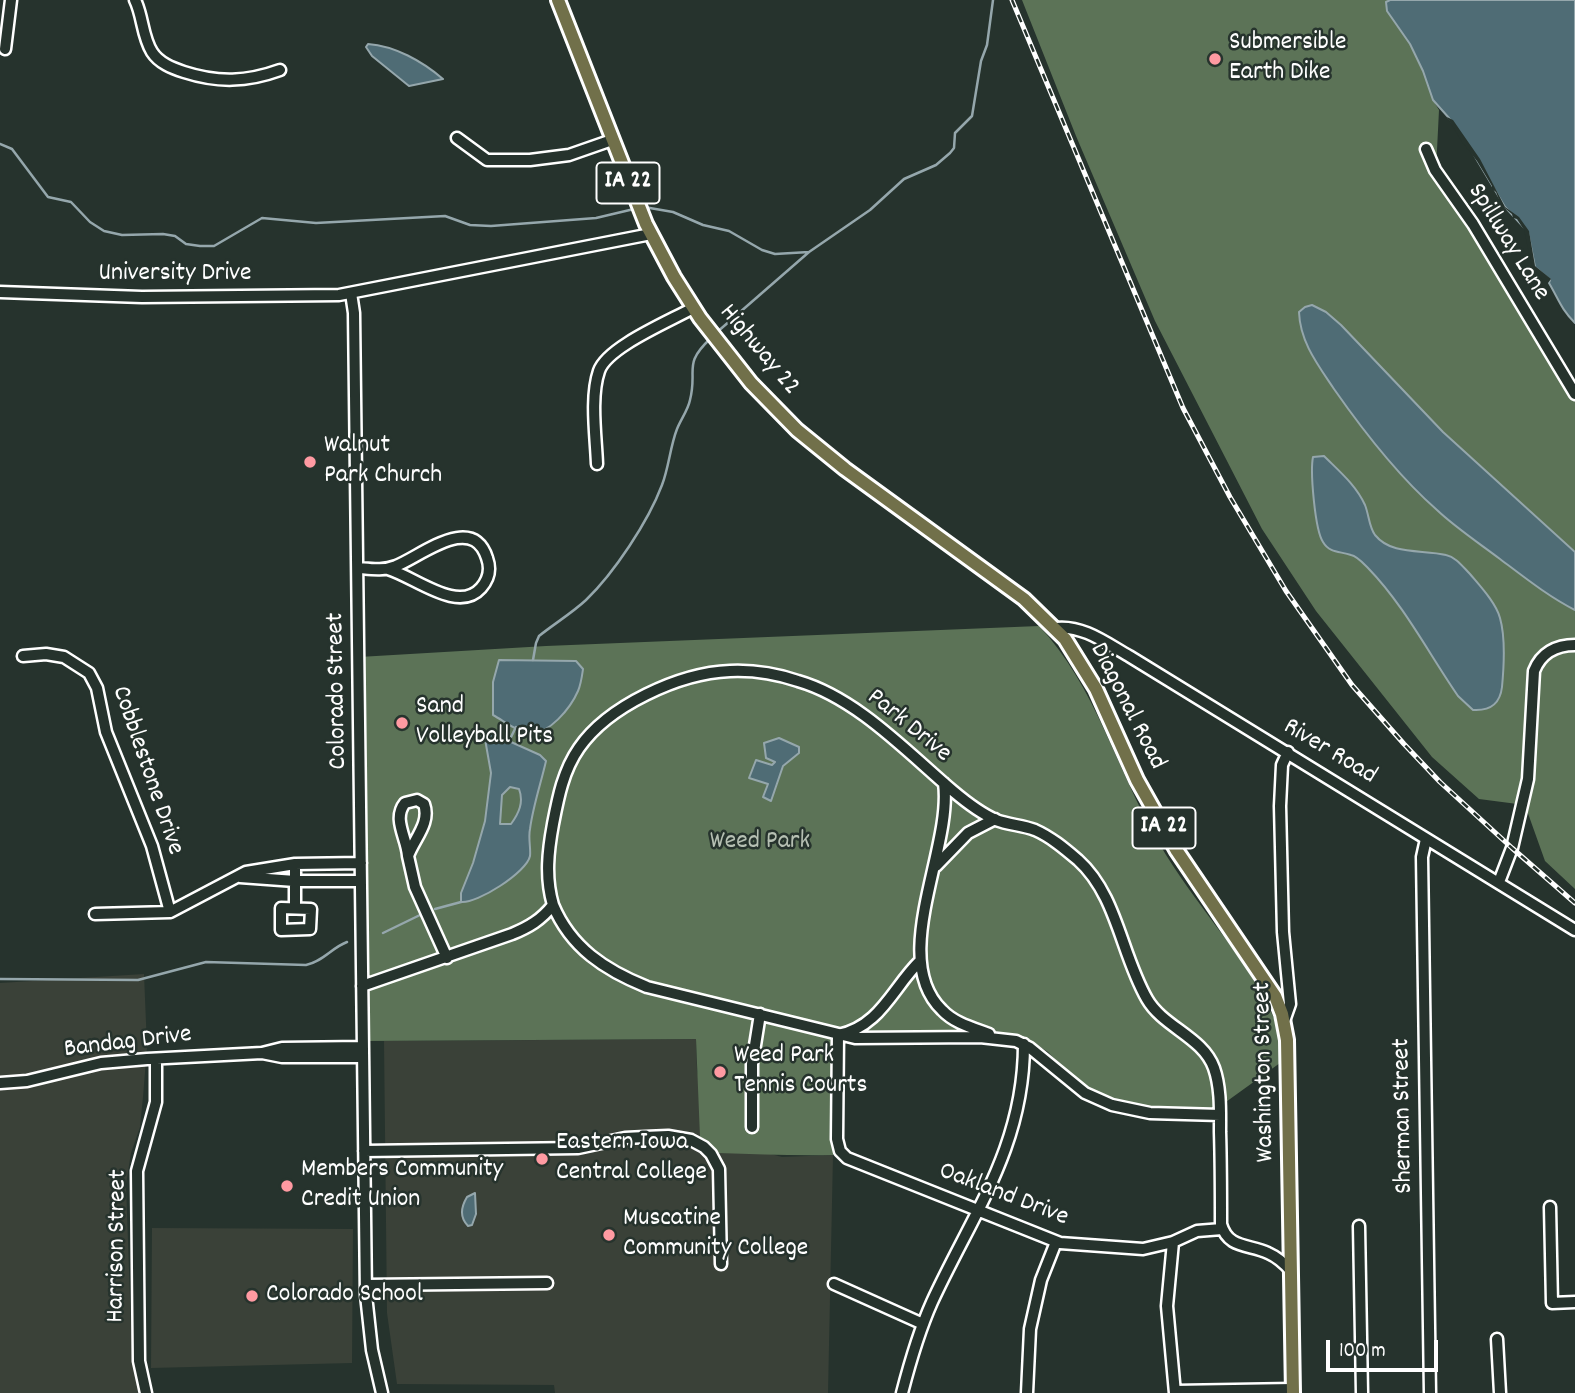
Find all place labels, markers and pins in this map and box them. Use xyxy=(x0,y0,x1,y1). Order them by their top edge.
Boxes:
place label: Submersible Earth Dike xyxy=(1229,28,1346,90)
marker: Submersible Earth Dike xyxy=(1207,51,1223,67)
place label: Walnut Park Church xyxy=(324,431,442,492)
marker: Walnut Park Church xyxy=(302,454,318,470)
place label: Sand Volleyball Pits xyxy=(416,692,553,754)
marker: Sand Volleyball Pits xyxy=(394,715,410,731)
place label: Weed Park Tennis Courts xyxy=(734,1041,867,1102)
marker: Weed Park Tennis Courts xyxy=(712,1064,728,1080)
place label: Eastern Iowa Central College xyxy=(556,1128,707,1190)
marker: Eastern Iowa Central College xyxy=(534,1151,550,1167)
place label: Members Community Credit Union xyxy=(301,1155,503,1216)
marker: Members Community Credit Union xyxy=(279,1178,295,1194)
place label: Muscatine Community College xyxy=(623,1204,808,1266)
marker: Muscatine Community College xyxy=(601,1227,617,1243)
place label: Colorado School xyxy=(266,1280,423,1312)
marker: Colorado School xyxy=(244,1288,260,1304)

